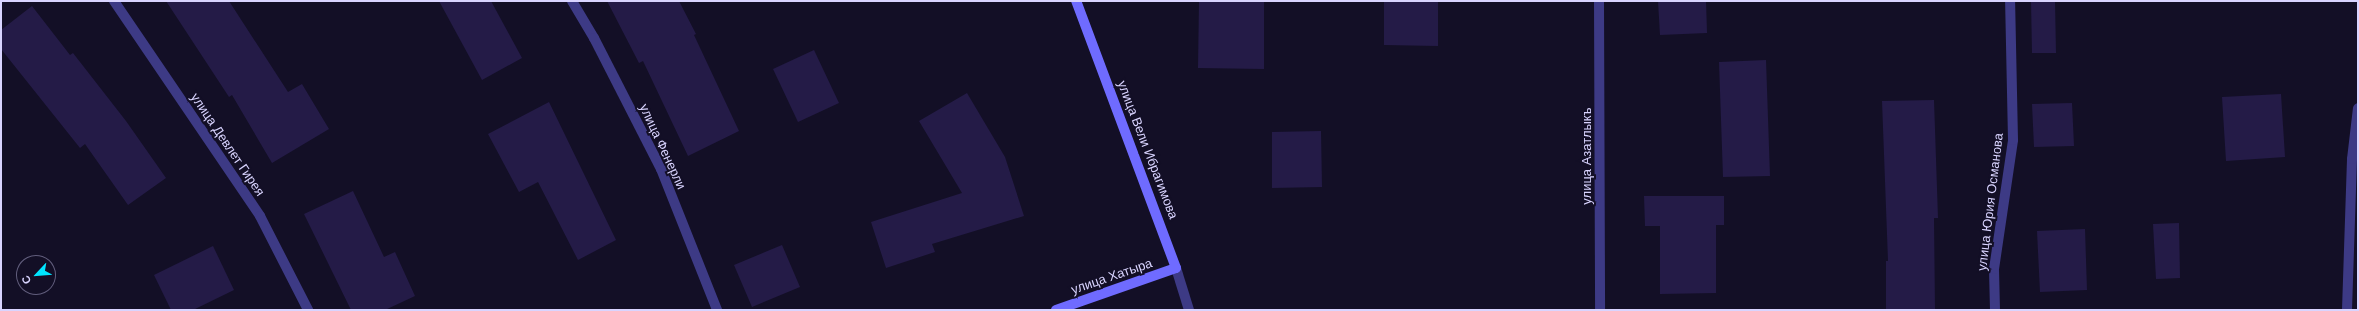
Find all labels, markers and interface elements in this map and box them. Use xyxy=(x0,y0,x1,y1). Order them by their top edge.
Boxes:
street label: улица Вели Ибрагимова xyxy=(1113,79,1181,221)
street label: улица Девлет Гирея xyxy=(187,90,267,200)
street label: улица Фенерли xyxy=(635,102,689,192)
street label: улица Азатлыкъ xyxy=(1579,107,1595,205)
street label: улица Юрия Османова xyxy=(1975,132,2007,272)
north arrow xyxy=(16,255,56,295)
street label: улица Хатыра xyxy=(1069,256,1155,298)
text: С xyxy=(19,274,33,286)

